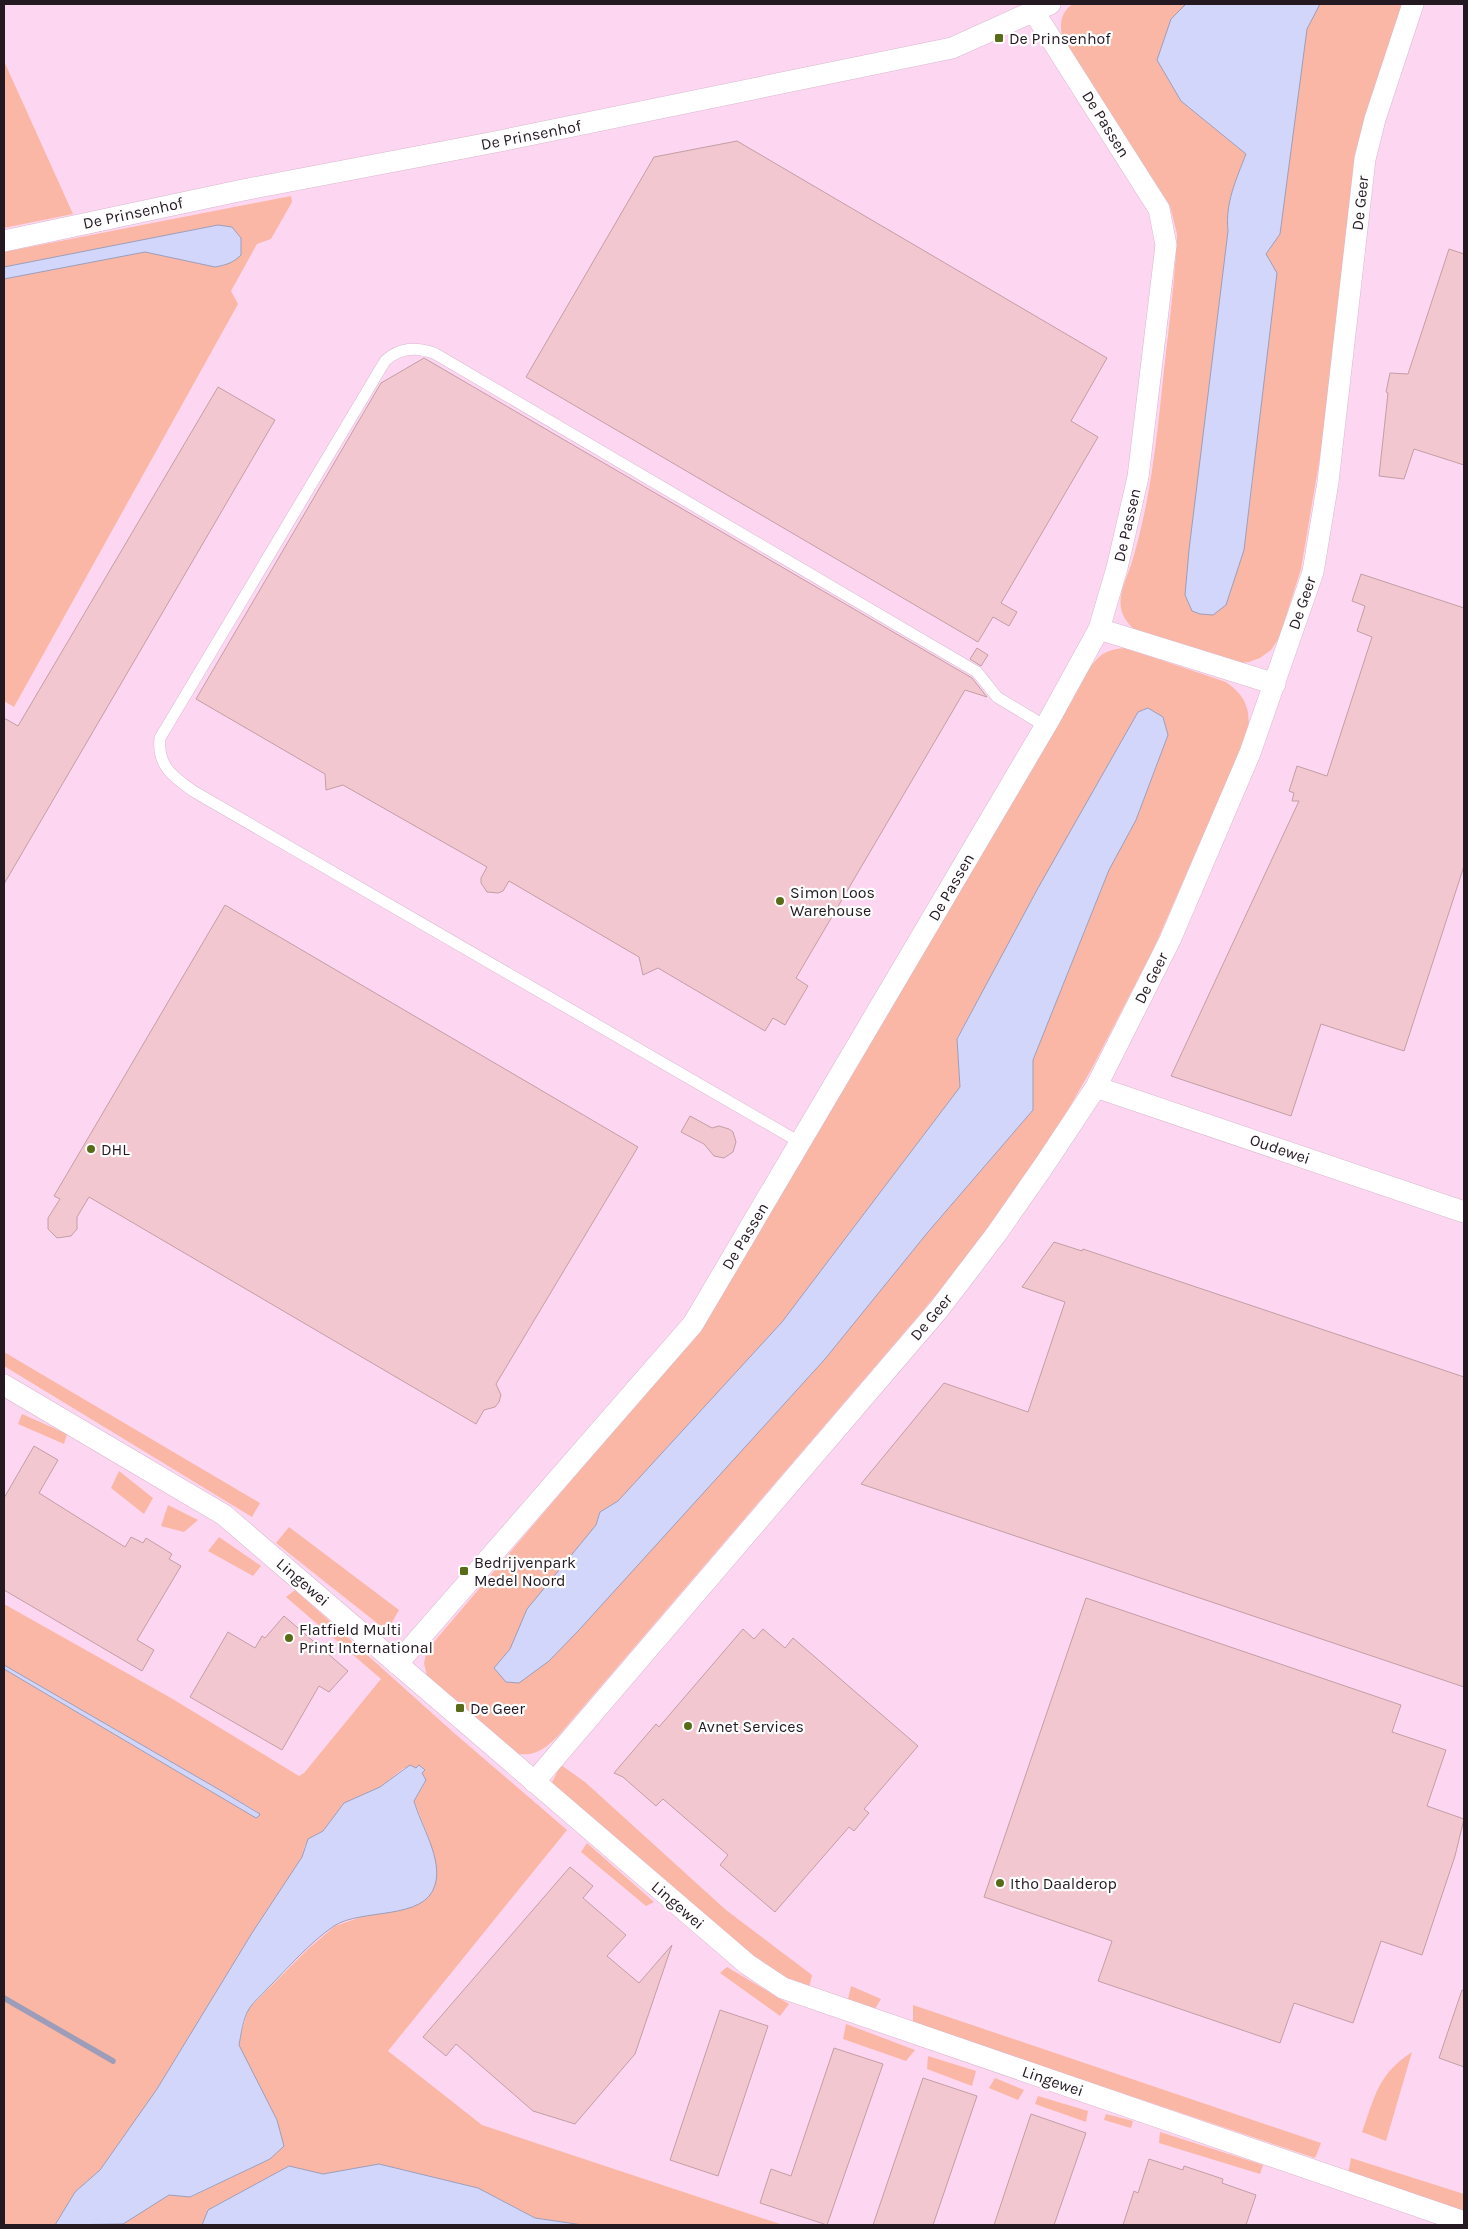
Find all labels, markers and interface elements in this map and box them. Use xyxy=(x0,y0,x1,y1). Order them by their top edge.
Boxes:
place label: De Prinsenhof xyxy=(1009,29,1111,48)
marker: De Prinsenhof xyxy=(993,32,1005,44)
street label: De Passen xyxy=(1078,87,1134,161)
street label: De Prinsenhof xyxy=(479,116,583,154)
street label: De Geer xyxy=(1348,174,1372,231)
street label: De Prinsenhof xyxy=(81,193,185,233)
street label: De Passen xyxy=(1109,486,1145,564)
street label: De Geer xyxy=(1284,574,1320,632)
street label: De Passen xyxy=(924,850,978,924)
place label: Simon Loos Warehouse xyxy=(790,883,875,920)
marker: Simon Loos Warehouse xyxy=(774,895,786,907)
street label: De Geer xyxy=(1130,949,1172,1007)
street label: Oudewei xyxy=(1247,1130,1313,1168)
place label: DHL xyxy=(101,1140,130,1159)
marker: DHL xyxy=(85,1143,97,1155)
street label: De Passen xyxy=(718,1199,772,1273)
street label: De Geer xyxy=(906,1290,956,1344)
place label: Bedrijvenpark Medel Noord xyxy=(474,1553,576,1590)
street label: Lingewei xyxy=(273,1554,333,1610)
marker: Bedrijvenpark Medel Noord xyxy=(458,1565,470,1577)
place label: Flatfield Multi Print International xyxy=(299,1620,433,1657)
marker: Flatfield Multi Print International xyxy=(283,1632,295,1644)
place label: De Geer xyxy=(470,1699,525,1718)
marker: De Geer xyxy=(454,1702,466,1714)
place label: Avnet Services xyxy=(698,1717,804,1736)
marker: Avnet Services xyxy=(682,1720,694,1732)
place label: Itho Daalderop xyxy=(1010,1874,1117,1893)
street label: Lingewei xyxy=(648,1877,708,1933)
marker: Itho Daalderop xyxy=(994,1877,1006,1889)
street label: Lingewei xyxy=(1020,2062,1086,2100)

